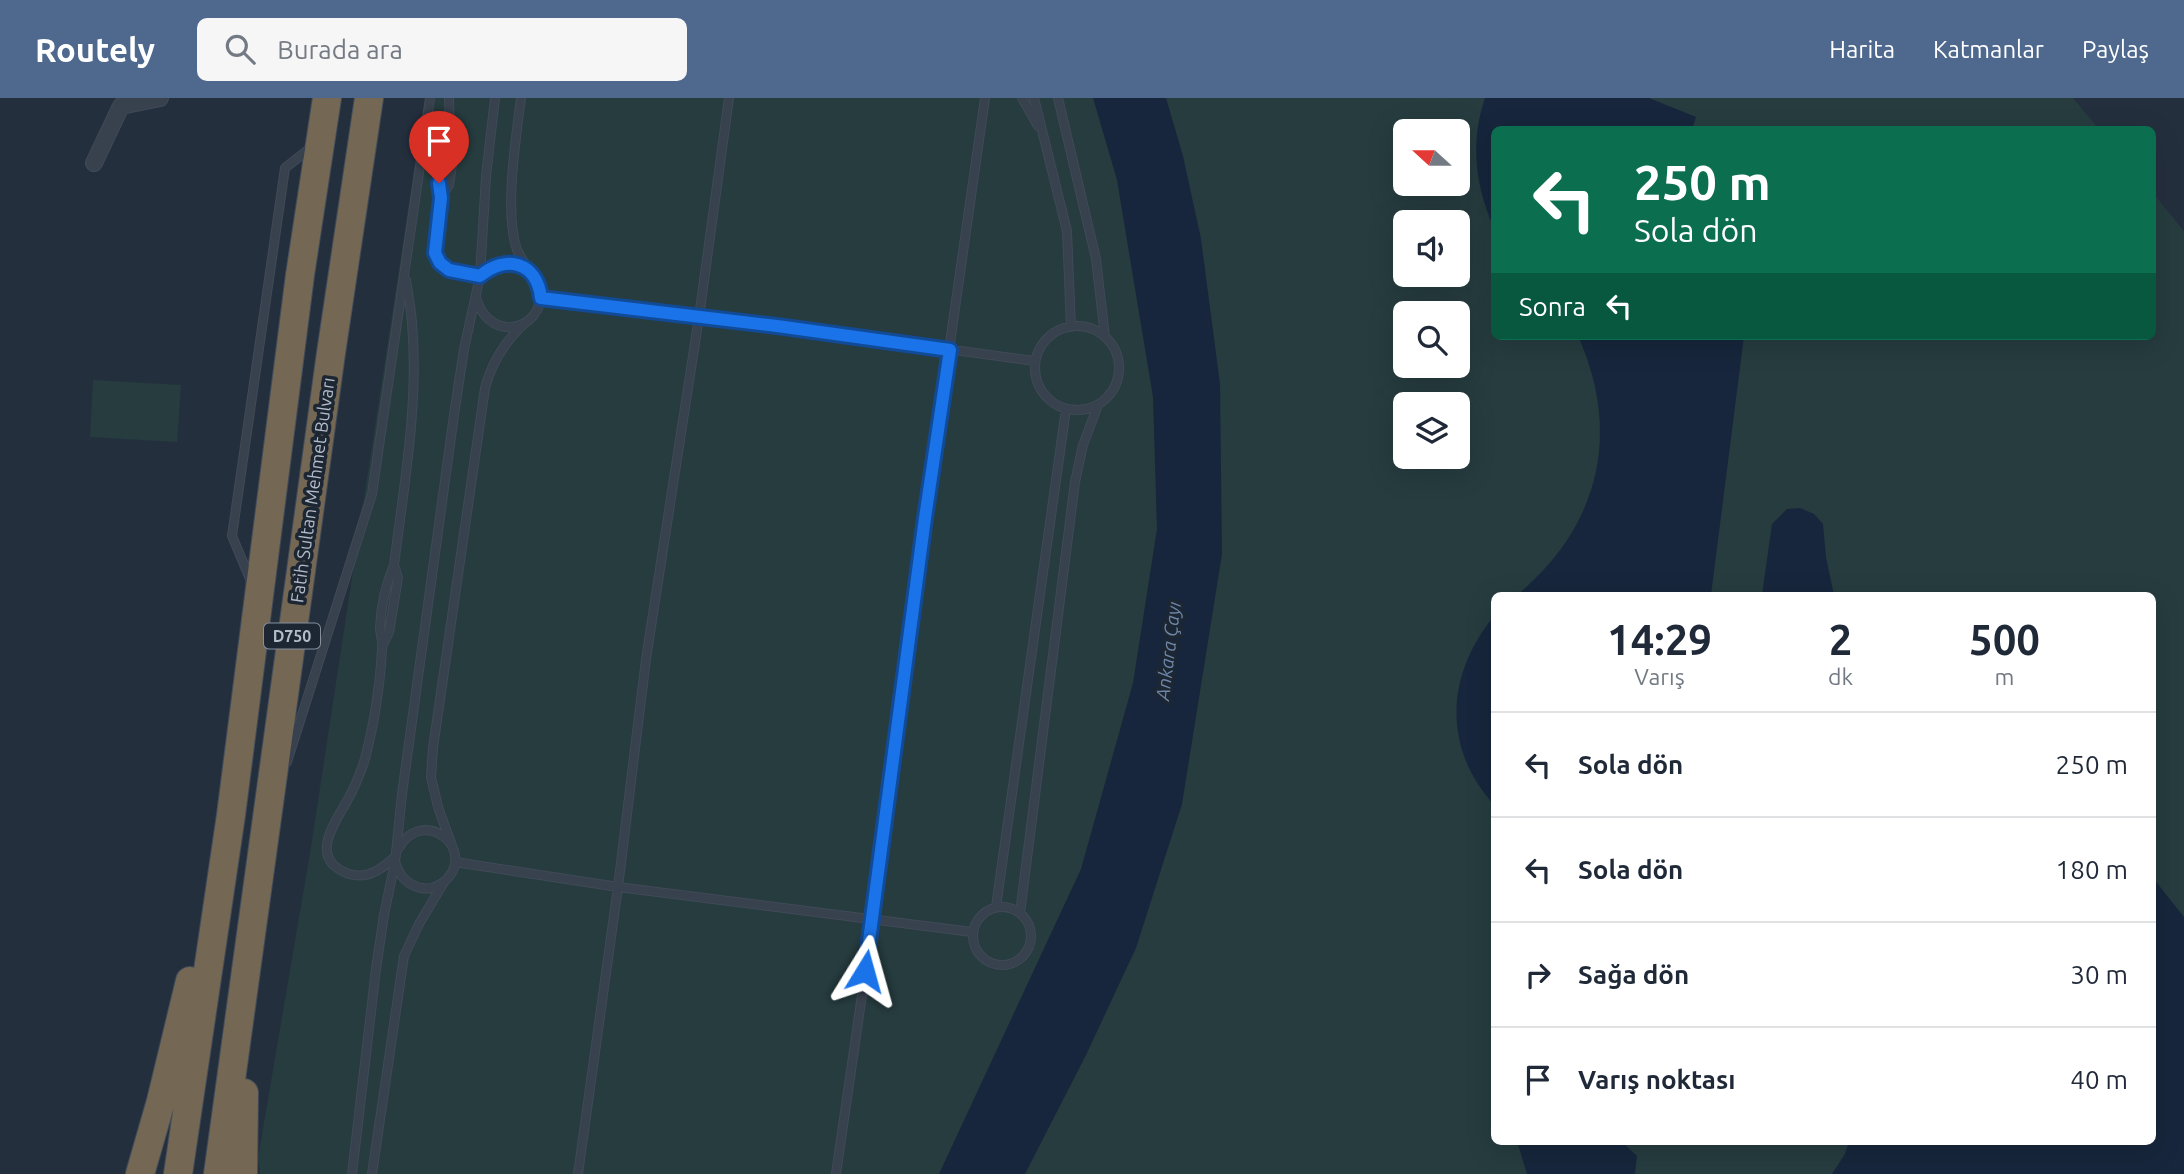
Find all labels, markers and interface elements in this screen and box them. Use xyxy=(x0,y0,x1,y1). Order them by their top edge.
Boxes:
search box xyxy=(197,18,687,81)
icon: search xyxy=(221,30,259,68)
text: Routely xyxy=(35,31,155,68)
text: Burada ara xyxy=(277,35,403,64)
text: Harita xyxy=(1829,36,1895,63)
text: Katmanlar xyxy=(1933,36,2044,63)
text: Paylaş xyxy=(2082,36,2149,63)
pin xyxy=(409,111,469,183)
north arrow xyxy=(1393,119,1470,196)
map controls xyxy=(1393,119,1470,469)
icon: arrive xyxy=(420,122,458,160)
icon: left xyxy=(1519,154,1610,245)
text: 250 m xyxy=(1634,154,1771,209)
button: sound xyxy=(1393,210,1470,287)
text: Sola dön xyxy=(1634,212,1757,248)
icon: left xyxy=(1600,287,1638,325)
text: Sonra xyxy=(1519,292,1586,321)
button: search xyxy=(1393,301,1470,378)
street label: Fatih Sultan Mehmet Bulvarı xyxy=(286,376,338,604)
button: layers xyxy=(1393,392,1470,469)
water label: Ankara Çayı xyxy=(1151,600,1185,703)
text: 14:29 xyxy=(1607,616,1712,663)
text: 2 xyxy=(1829,616,1852,663)
text: 500 xyxy=(1969,616,2040,663)
road number: D750 xyxy=(264,624,320,649)
text: Varış xyxy=(1634,664,1685,689)
text: dk xyxy=(1828,664,1853,689)
text: m xyxy=(1995,664,2014,689)
icon: left xyxy=(1519,746,1557,784)
text: Sola dön xyxy=(1578,750,1683,779)
text: 250 m xyxy=(2056,750,2128,779)
icon: left xyxy=(1519,851,1557,889)
text: Sola dön xyxy=(1578,855,1683,884)
text: 180 m xyxy=(2056,855,2128,884)
position arrow xyxy=(828,934,902,1008)
icon: right xyxy=(1519,956,1557,994)
text: Sağa dön xyxy=(1578,960,1689,989)
text: 30 m xyxy=(2070,960,2128,989)
icon: arrive xyxy=(1519,1061,1557,1099)
text: Varış noktası xyxy=(1578,1065,1735,1094)
text: 40 m xyxy=(2070,1065,2128,1094)

